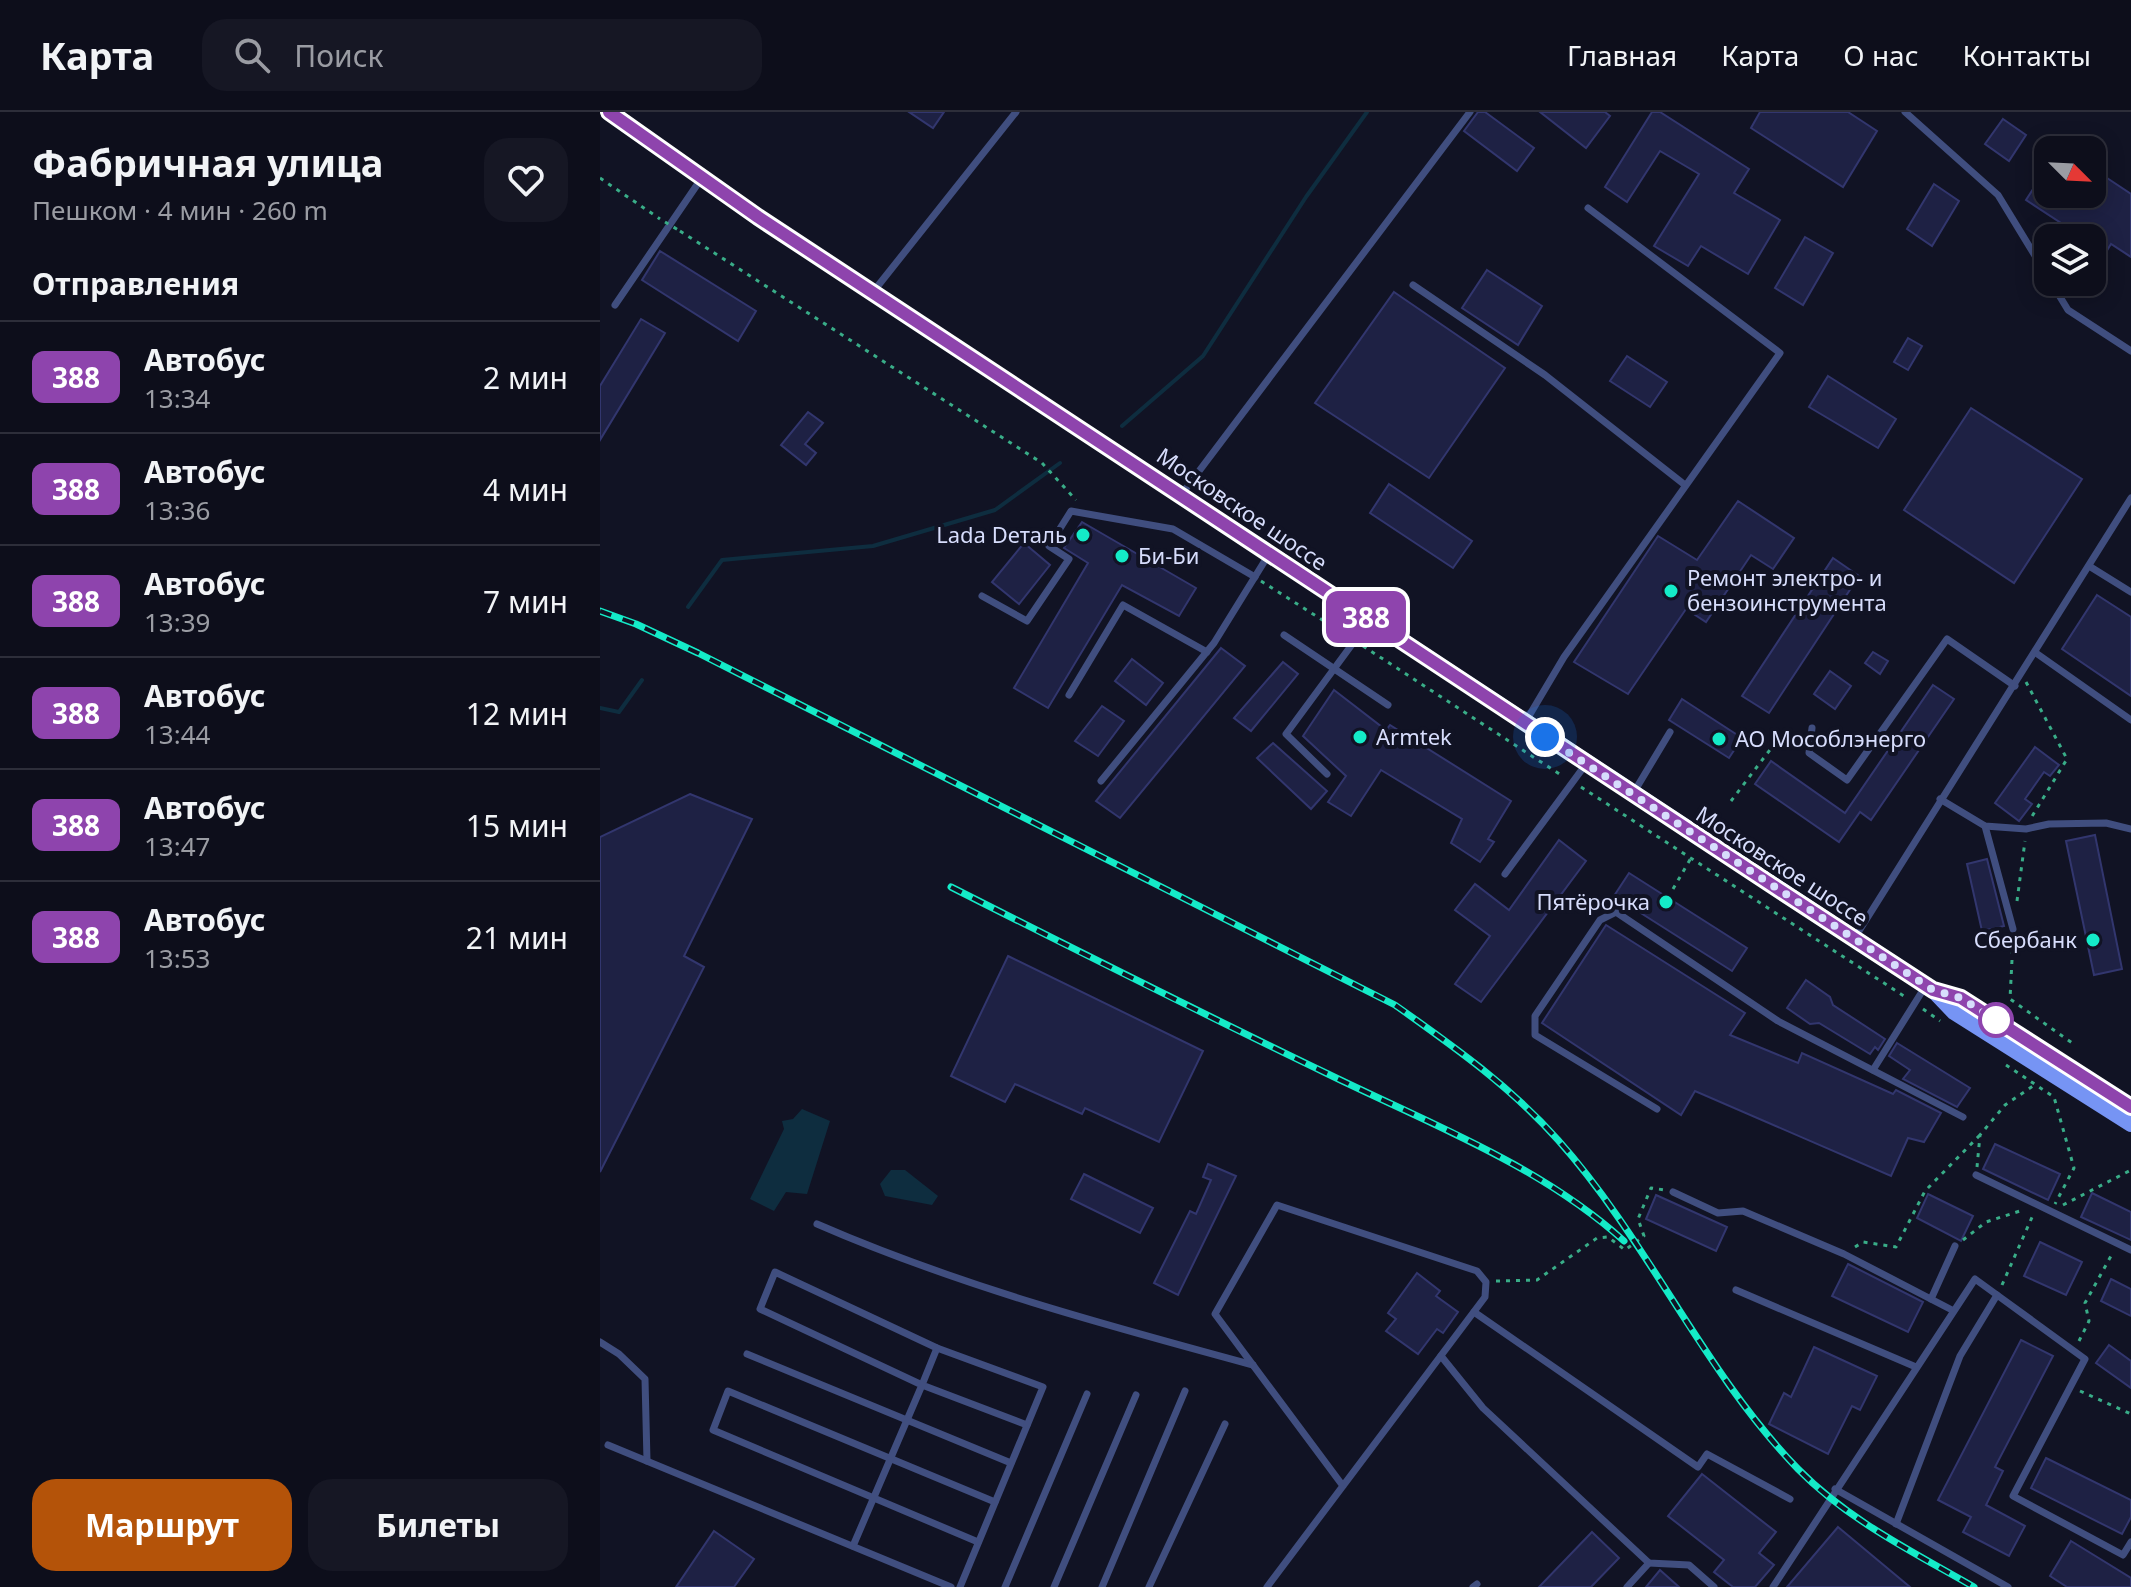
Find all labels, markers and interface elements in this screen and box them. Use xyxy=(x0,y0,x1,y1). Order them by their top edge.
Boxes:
search box xyxy=(202,19,762,91)
text: Карта xyxy=(40,29,154,81)
icon: search xyxy=(230,33,274,77)
text: Поиск xyxy=(294,35,383,76)
text: Главная xyxy=(1567,36,1677,74)
text: Карта xyxy=(1721,36,1799,74)
text: О нас xyxy=(1843,36,1919,74)
text: Контакты xyxy=(1963,36,2091,74)
text: Фабричная улица xyxy=(32,136,383,188)
north arrow xyxy=(2034,136,2106,208)
map controls xyxy=(2034,136,2106,296)
button: heart xyxy=(484,138,568,222)
text: Пешком · 4 мин · 260 m xyxy=(32,192,328,228)
button: layers xyxy=(2034,224,2106,296)
text: Отправления xyxy=(32,263,239,304)
text: Автобус xyxy=(144,339,266,380)
text: 2 мин xyxy=(483,357,568,398)
text: 388 xyxy=(52,358,100,396)
text: 13:34 xyxy=(144,380,210,416)
street label: Московское шоссе xyxy=(1151,440,1334,576)
text: Автобус xyxy=(144,451,266,492)
text: 4 мин xyxy=(483,469,568,510)
text: 388 xyxy=(52,470,100,508)
text: 13:36 xyxy=(144,492,210,528)
place label: Lada Dеталь xyxy=(936,519,1067,549)
marker: Lada Dеталь xyxy=(1074,526,1092,544)
place label: Би-Би xyxy=(1138,540,1199,570)
marker: Би-Би xyxy=(1113,547,1131,565)
place label: Ремонт электро- и бензоинструмента xyxy=(1687,562,1887,617)
text: Автобус xyxy=(144,563,266,604)
text: 7 мин xyxy=(483,581,568,622)
text: 388 xyxy=(52,582,100,620)
marker: Ремонт электро- и бензоинструмента xyxy=(1662,582,1680,600)
line badge: 388 xyxy=(1320,591,1412,643)
text: 388 xyxy=(1342,598,1390,636)
text: 13:39 xyxy=(144,604,210,640)
text: Автобус xyxy=(144,675,266,716)
text: 12 мин xyxy=(466,693,568,734)
text: 388 xyxy=(52,694,100,732)
text: 13:44 xyxy=(144,716,210,752)
your location xyxy=(1525,717,1565,757)
place label: Armtek xyxy=(1376,721,1452,751)
place label: АО Мособлэнерго xyxy=(1735,723,1926,753)
marker: Armtek xyxy=(1351,728,1369,746)
marker: АО Мособлэнерго xyxy=(1710,730,1728,748)
text: Автобус xyxy=(144,787,266,828)
street label: Московское шоссе xyxy=(1691,798,1874,932)
text: 15 мин xyxy=(466,805,568,846)
text: 388 xyxy=(52,806,100,844)
text: 13:47 xyxy=(144,828,210,864)
place label: Пятёрочка xyxy=(1536,886,1650,916)
marker: Пятёрочка xyxy=(1657,893,1675,911)
text: Автобус xyxy=(144,899,266,940)
text: 21 мин xyxy=(466,917,568,958)
text: 388 xyxy=(52,918,100,956)
place label: Сбербанк xyxy=(1974,924,2077,954)
marker: Сбербанк xyxy=(2084,931,2102,949)
text: 13:53 xyxy=(144,940,210,976)
unlabelled marker xyxy=(1979,1003,2013,1037)
button: Маршрут xyxy=(32,1479,292,1571)
button: Билеты xyxy=(308,1479,568,1571)

